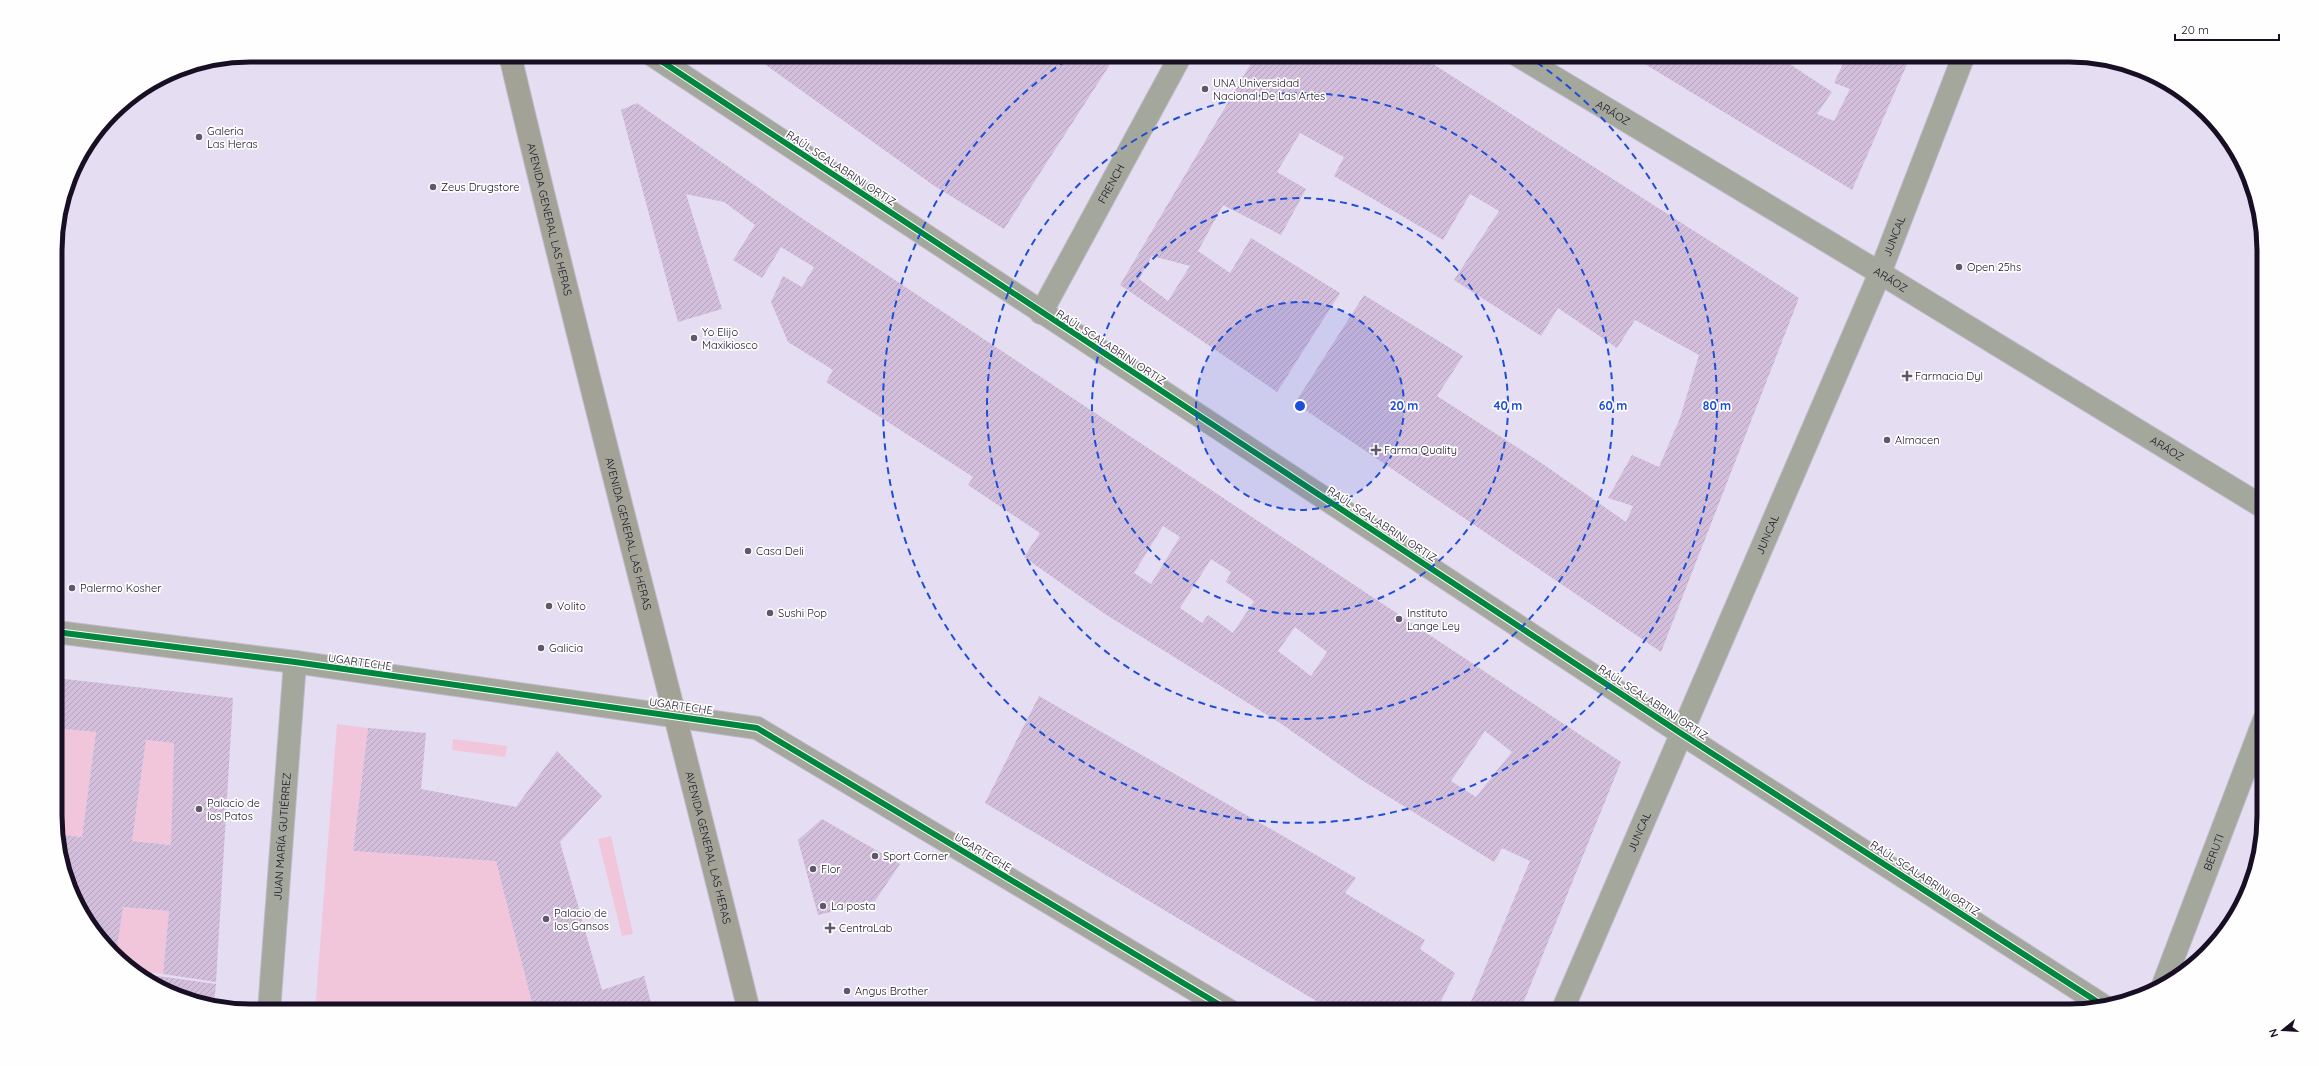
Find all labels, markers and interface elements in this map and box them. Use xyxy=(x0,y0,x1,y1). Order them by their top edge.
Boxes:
scale bar xyxy=(2175,16,2279,42)
text: 20 m xyxy=(2181,22,2209,37)
place label: UNA Universidad Nacional De Las Artes xyxy=(1213,76,1325,103)
marker: UNA Universidad Nacional De Las Artes xyxy=(1200,84,1210,94)
street label: ARÁOZ xyxy=(1594,97,1632,128)
place label: Galeria Las Heras xyxy=(207,124,258,151)
street label: RAÚL SCALABRINI ORTIZ xyxy=(784,127,898,209)
marker: Galeria Las Heras xyxy=(194,132,204,142)
street label: AVENIDA GENERAL LAS HERAS xyxy=(524,141,575,297)
street label: FRENCH xyxy=(1095,162,1128,206)
place label: Zeus Drugstore xyxy=(441,180,519,194)
marker: Zeus Drugstore xyxy=(428,182,438,192)
street label: JUNCAL xyxy=(1880,214,1908,258)
place label: Open 25hs xyxy=(1967,260,2021,274)
marker: Open 25hs xyxy=(1954,262,1964,272)
street label: ARÁOZ xyxy=(1871,264,1910,295)
street label: RAÚL SCALABRINI ORTIZ xyxy=(1054,306,1168,388)
place label: Yo Elijo Maxikiosco xyxy=(702,325,758,352)
marker: Yo Elijo Maxikiosco xyxy=(689,333,699,343)
place label: Farmacia Dyl xyxy=(1915,369,1983,383)
marker: Farmacia Dyl xyxy=(1902,371,1912,381)
text: 20 m xyxy=(1390,398,1418,413)
text: 40 m xyxy=(1494,398,1522,413)
text: 60 m xyxy=(1599,398,1627,413)
text: 80 m xyxy=(1703,398,1731,413)
centre of rings xyxy=(1293,399,1307,413)
place label: Almacen xyxy=(1895,433,1940,447)
street label: ARÁOZ xyxy=(2148,433,2187,464)
marker: Almacen xyxy=(1882,435,1892,445)
place label: Farma Quality xyxy=(1384,443,1457,457)
marker: Farma Quality xyxy=(1371,445,1381,455)
street label: AVENIDA GENERAL LAS HERAS xyxy=(602,456,655,611)
street label: RAÚL SCALABRINI ORTIZ xyxy=(1325,483,1439,565)
street label: JUNCAL xyxy=(1753,512,1782,557)
place label: Casa Deli xyxy=(756,544,804,558)
marker: Casa Deli xyxy=(743,546,753,556)
place label: Palermo Kosher xyxy=(80,581,162,595)
marker: Palermo Kosher xyxy=(67,583,77,593)
place label: Volito xyxy=(557,599,586,613)
marker: Volito xyxy=(544,601,554,611)
place label: Sushi Pop xyxy=(778,606,827,620)
place label: Instituto Lange Ley xyxy=(1407,606,1460,633)
marker: Sushi Pop xyxy=(765,608,775,618)
marker: Instituto Lange Ley xyxy=(1394,614,1404,624)
place label: Galicia xyxy=(549,641,583,655)
marker: Galicia xyxy=(536,643,546,653)
street label: UGARTECHE xyxy=(327,651,393,673)
street label: RAÚL SCALABRINI ORTIZ xyxy=(1596,661,1710,743)
street label: UGARTECHE xyxy=(648,695,714,717)
street label: AVENIDA GENERAL LAS HERAS xyxy=(682,770,734,925)
street label: JUAN MARÍA GUTIÉRREZ xyxy=(270,772,294,901)
place label: Palacio de los Patos xyxy=(207,796,260,823)
marker: Palacio de los Patos xyxy=(194,804,204,814)
street label: JUNCAL xyxy=(1624,810,1654,854)
street label: UGARTECHE xyxy=(952,830,1014,874)
street label: BERUTI xyxy=(2200,832,2227,873)
street label: RAÚL SCALABRINI ORTIZ xyxy=(1868,837,1982,919)
place label: Sport Corner xyxy=(883,849,949,863)
marker: Sport Corner xyxy=(870,851,880,861)
place label: Flor xyxy=(821,862,841,876)
marker: Flor xyxy=(808,864,818,874)
place label: La posta xyxy=(831,899,875,913)
marker: La posta xyxy=(818,901,828,911)
place label: Palacio de los Gansos xyxy=(554,906,609,933)
marker: Palacio de los Gansos xyxy=(541,914,551,924)
place label: CentraLab xyxy=(839,921,893,935)
marker: CentraLab xyxy=(824,922,836,934)
place label: Angus Brother xyxy=(855,984,929,998)
marker: Angus Brother xyxy=(842,986,852,996)
north arrow xyxy=(2263,1010,2303,1050)
text: N xyxy=(2266,1027,2281,1039)

